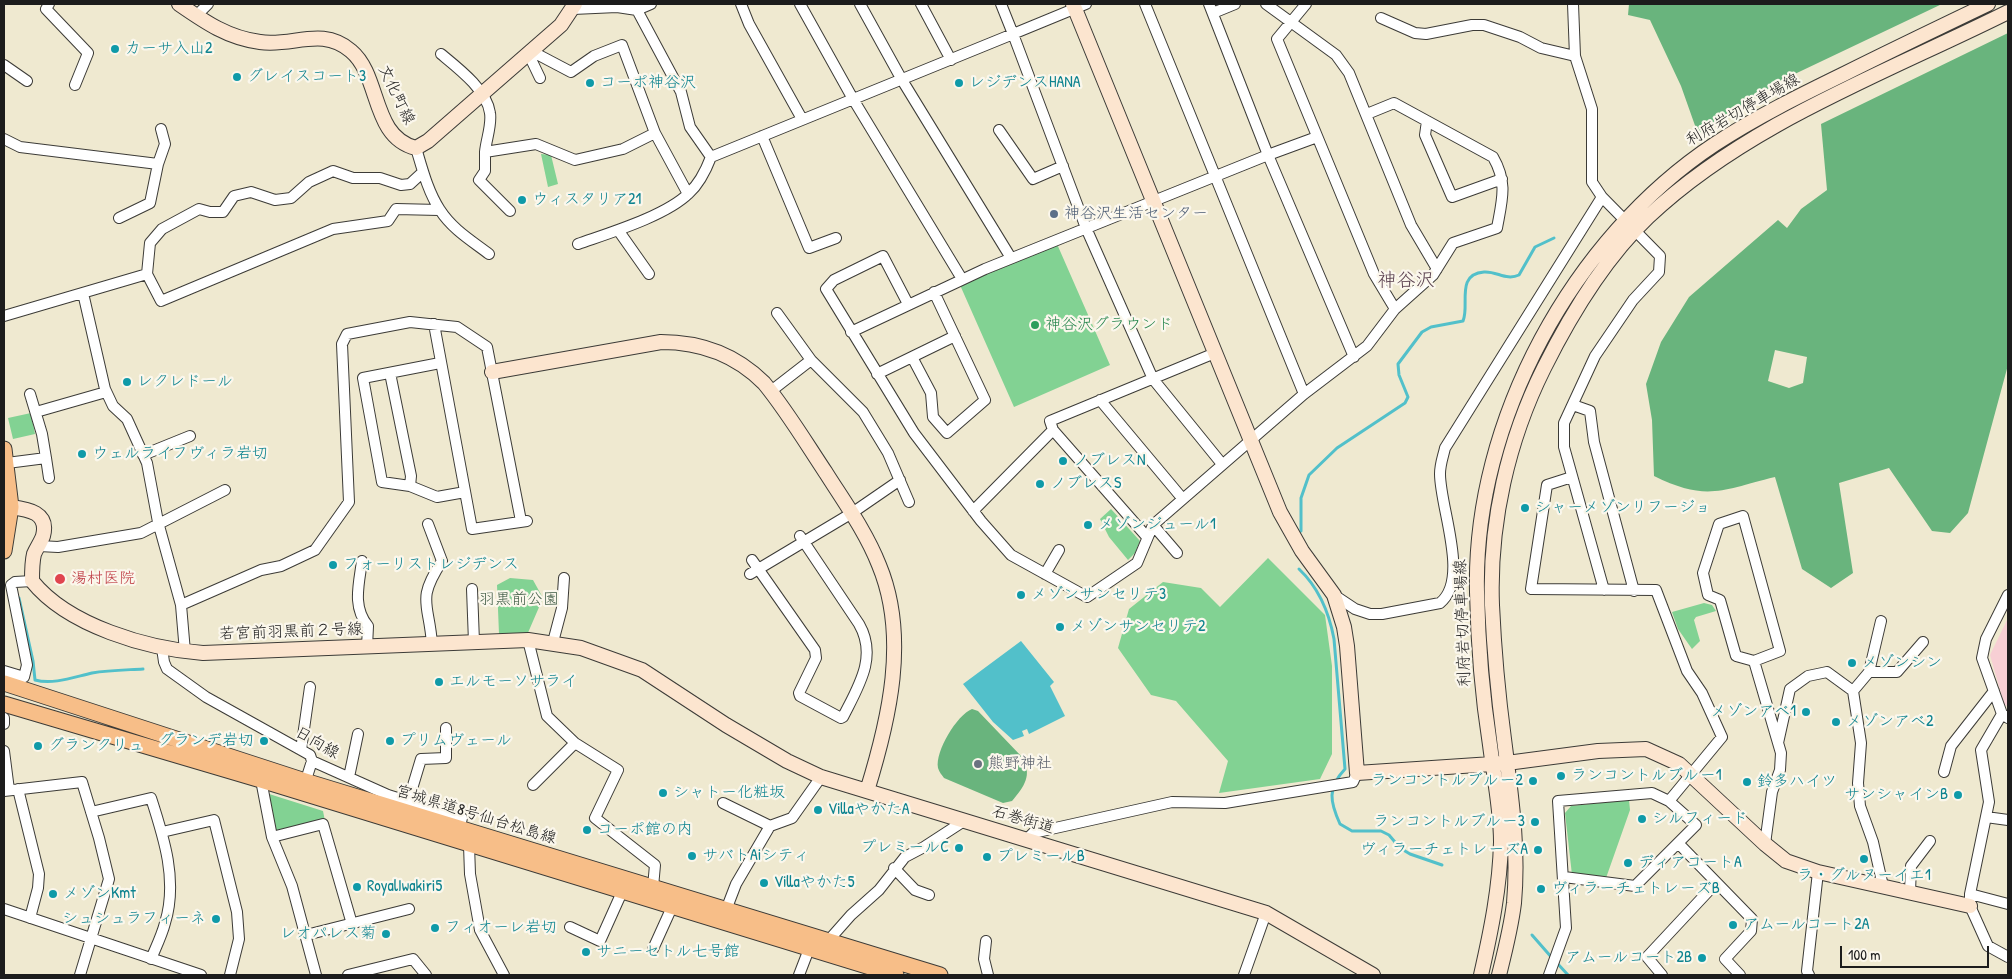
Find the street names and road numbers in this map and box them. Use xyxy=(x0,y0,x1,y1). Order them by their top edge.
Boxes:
street label: 文化町線 xyxy=(373,62,419,128)
street label: 利府岩切停車場線 xyxy=(1683,70,1803,150)
street label: 利府岩切停車場線 xyxy=(1451,559,1475,687)
street label: 若宮前羽黒前２号線 xyxy=(219,620,363,644)
street label: 日向線 xyxy=(291,723,343,763)
street label: 宮城県道8号仙台松島線 xyxy=(393,781,559,849)
street label: 石巻街道 xyxy=(990,802,1056,838)

